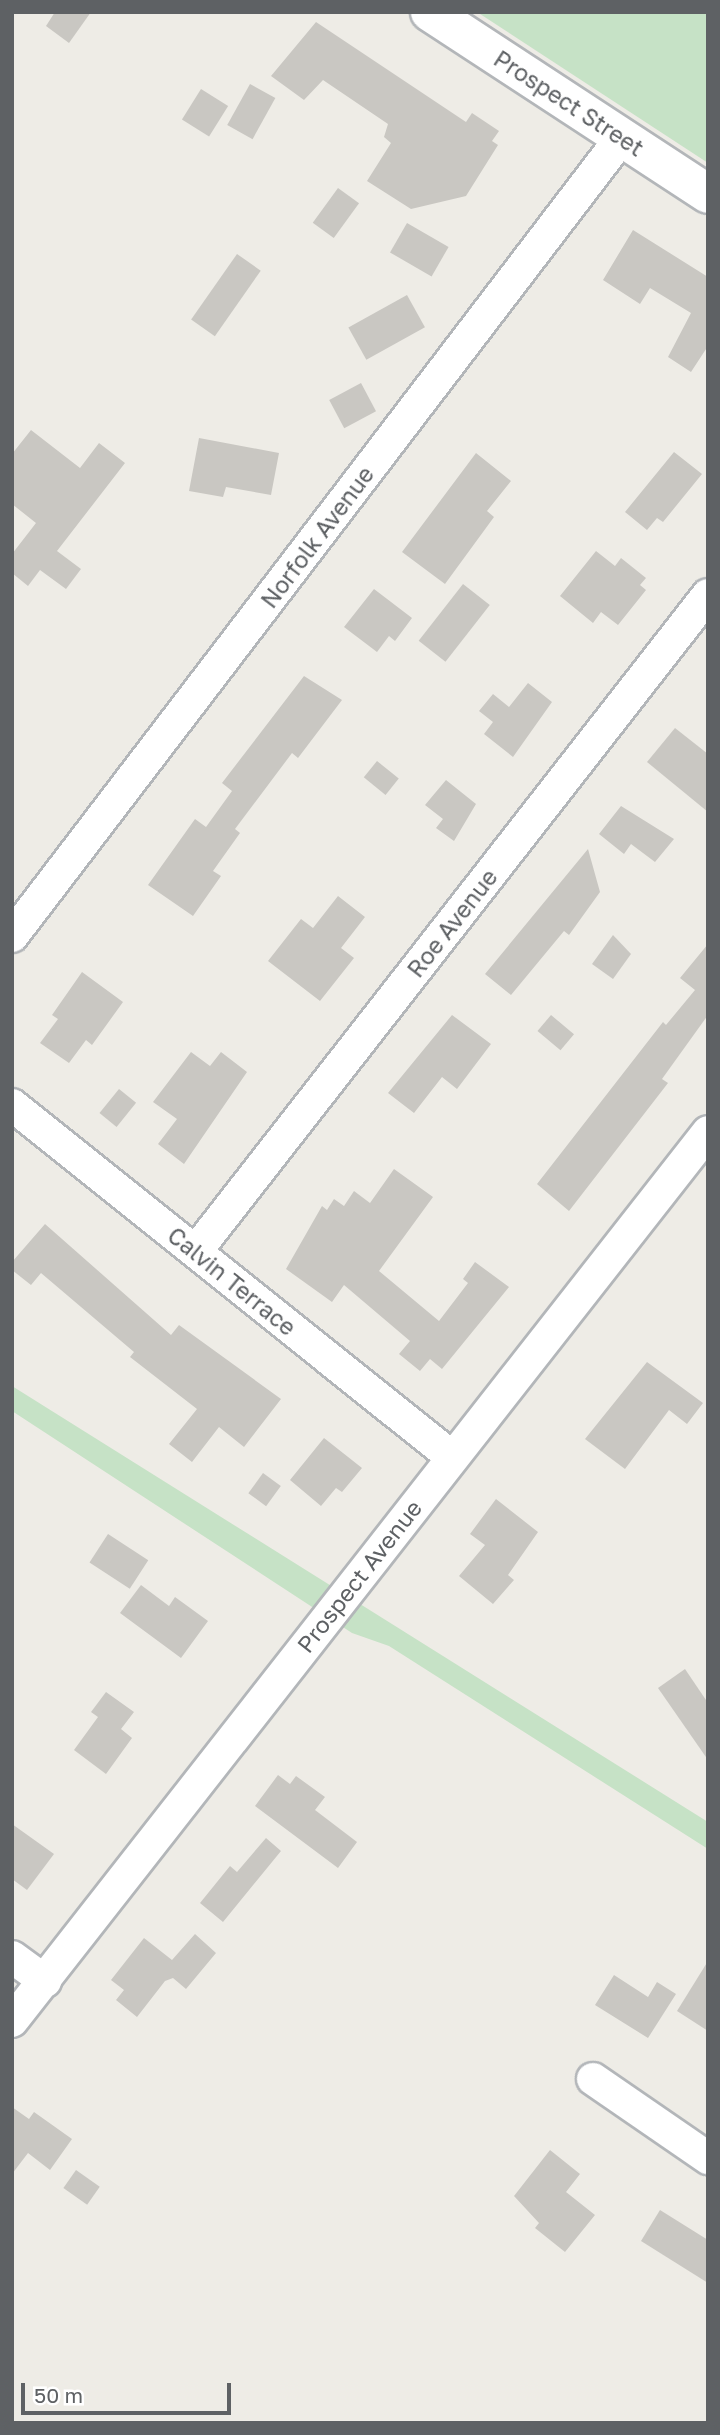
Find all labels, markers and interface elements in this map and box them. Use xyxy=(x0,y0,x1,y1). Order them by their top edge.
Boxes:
street label: Prospect Street xyxy=(489,44,649,162)
street label: Norfolk Avenue xyxy=(255,461,379,613)
street label: Roe Avenue xyxy=(401,863,503,983)
street label: Calvin Terrace xyxy=(162,1221,302,1341)
street label: Prospect Avenue xyxy=(291,1494,427,1658)
scale bar xyxy=(24,2368,234,2412)
text: 50 m xyxy=(34,2382,83,2408)

